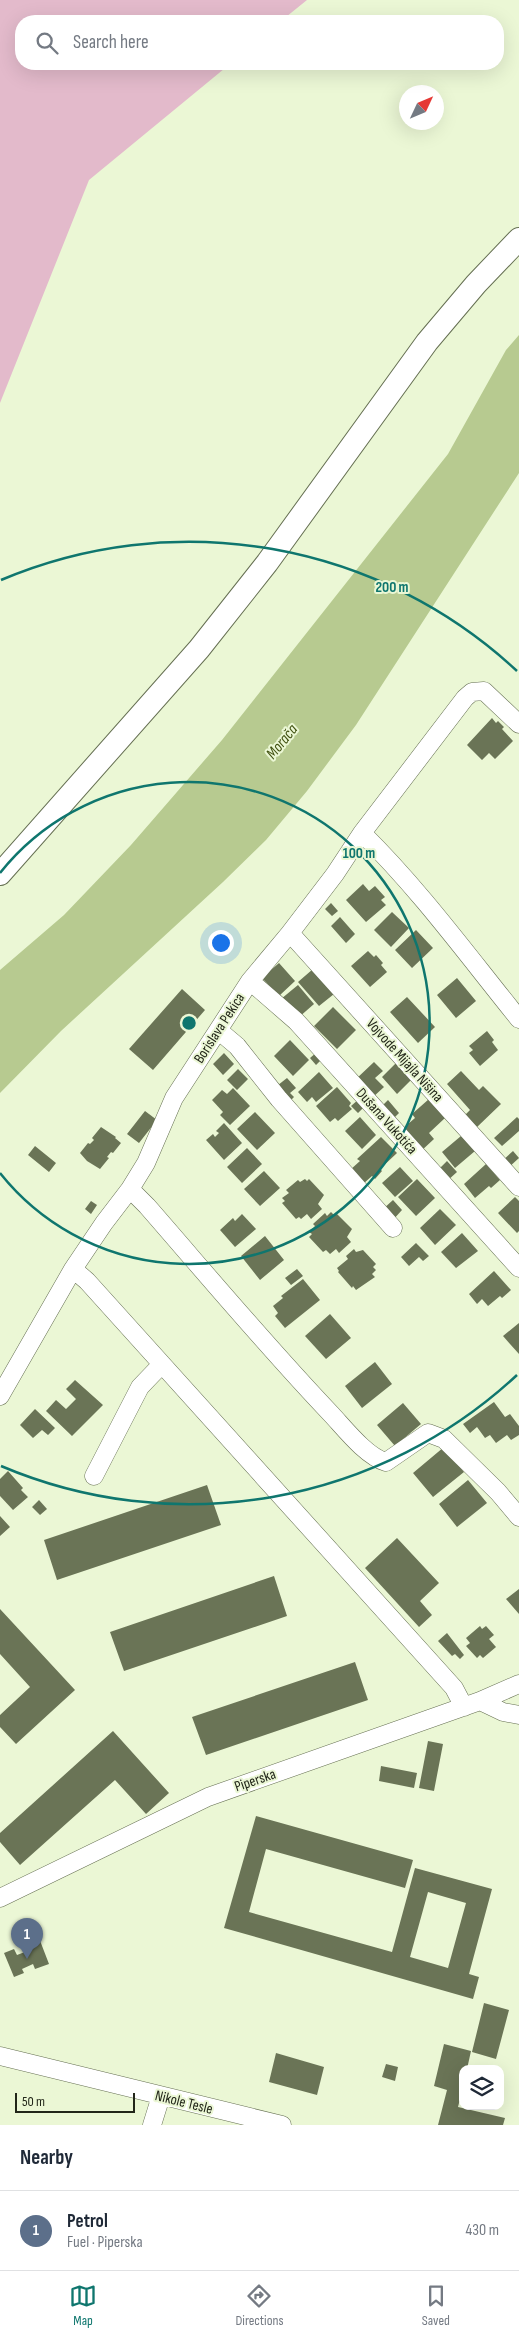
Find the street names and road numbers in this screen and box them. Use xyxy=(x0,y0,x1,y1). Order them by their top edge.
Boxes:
street label: Borislava Pekica xyxy=(190,989,249,1067)
street label: Vojvode Mijajla Nišina xyxy=(362,1014,447,1106)
street label: Dušana Vukotića xyxy=(352,1084,422,1159)
street label: Piperska xyxy=(232,1765,278,1796)
street label: Nikole Tesle xyxy=(153,2086,215,2119)

